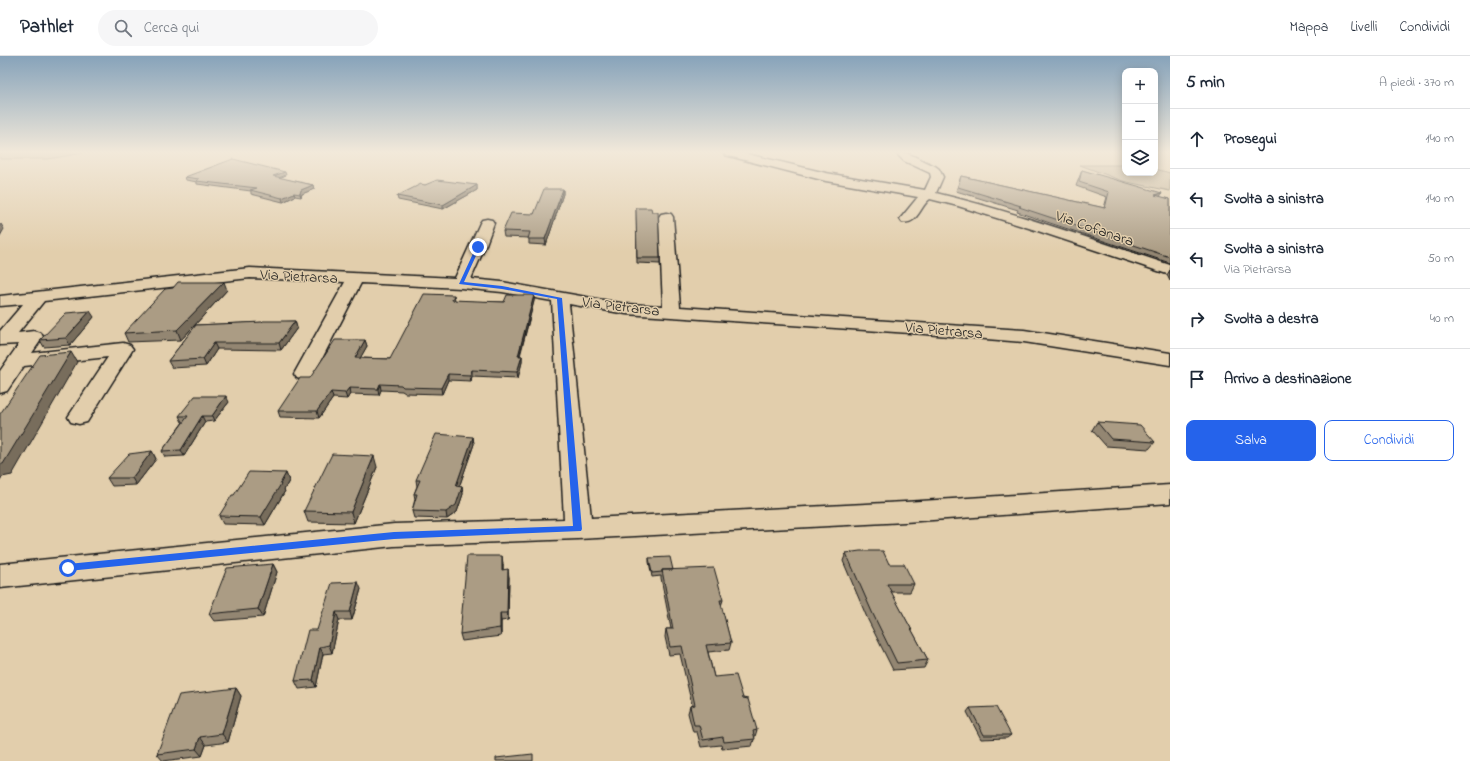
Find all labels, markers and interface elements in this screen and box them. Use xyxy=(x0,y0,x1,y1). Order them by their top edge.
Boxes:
search box xyxy=(98,10,378,46)
text: Pathlet xyxy=(20,14,74,41)
icon: search xyxy=(112,17,134,39)
text: Cerca qui xyxy=(144,17,199,39)
text: Mappa xyxy=(1290,17,1328,38)
text: Livelli xyxy=(1350,17,1377,38)
text: Condividi xyxy=(1399,17,1450,38)
map controls xyxy=(1122,68,1158,176)
button: + xyxy=(1122,68,1158,104)
text: 5 min xyxy=(1186,70,1225,95)
text: A piedi · 370 m xyxy=(1379,73,1454,92)
button: − xyxy=(1122,104,1158,140)
icon: ahead xyxy=(1186,128,1208,150)
text: Prosegui xyxy=(1224,128,1277,150)
text: 140 m xyxy=(1426,129,1454,148)
button: layers xyxy=(1122,140,1158,176)
icon: left xyxy=(1186,188,1208,210)
text: Svolta a sinistra xyxy=(1224,188,1324,210)
text: 140 m xyxy=(1426,189,1454,208)
street label: Via Cofanara xyxy=(1052,205,1137,253)
route end xyxy=(469,238,487,256)
text: Svolta a sinistra xyxy=(1224,238,1324,260)
icon: left xyxy=(1186,248,1208,270)
text: 50 m xyxy=(1428,249,1454,268)
text: Via Pietrarsa xyxy=(1224,260,1291,279)
street label: Via Pietrarsa xyxy=(259,264,338,290)
street label: Via Pietrarsa xyxy=(580,291,661,323)
icon: right xyxy=(1186,308,1208,330)
text: Svolta a destra xyxy=(1224,308,1319,330)
text: 40 m xyxy=(1430,309,1454,328)
street label: Via Pietrarsa xyxy=(903,317,984,345)
icon: arrive xyxy=(1186,368,1208,390)
text: Arrivo a destinazione xyxy=(1224,368,1351,390)
button: Salva xyxy=(1186,420,1316,461)
button: Condividi xyxy=(1324,420,1454,461)
route start xyxy=(59,559,77,577)

